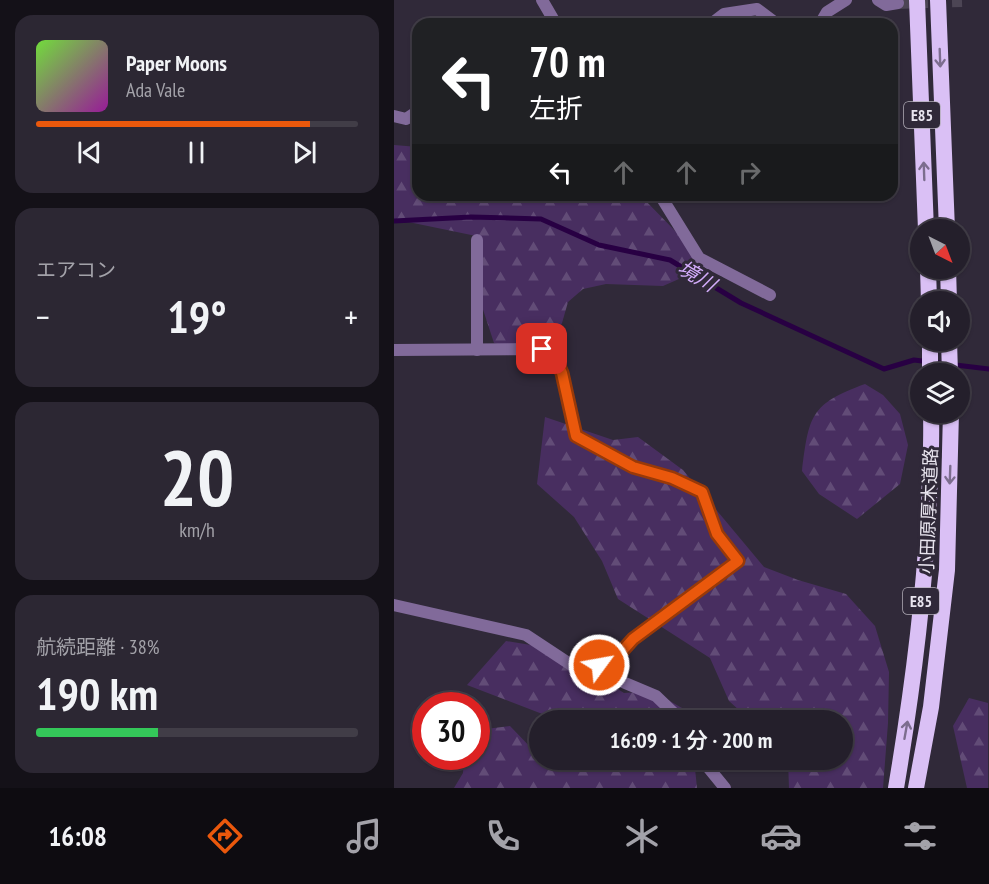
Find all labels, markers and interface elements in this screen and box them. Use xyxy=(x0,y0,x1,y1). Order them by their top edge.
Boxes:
text: 70 m xyxy=(529,34,606,89)
icon: left xyxy=(430,42,508,120)
one-way arrow xyxy=(934,48,945,68)
text: Paper Moons xyxy=(126,49,227,77)
text: Ada Vale xyxy=(126,77,185,103)
text: 左折 xyxy=(529,91,583,125)
road number: E85 xyxy=(904,102,940,128)
icon: previous xyxy=(73,136,106,169)
icon: pause xyxy=(180,136,213,169)
icon: next xyxy=(288,136,321,169)
icon: left xyxy=(544,156,577,189)
icon: ahead xyxy=(607,156,640,189)
icon: ahead xyxy=(670,156,703,189)
icon: right xyxy=(733,156,766,189)
one-way arrow xyxy=(918,162,930,182)
north arrow xyxy=(910,219,970,279)
map controls xyxy=(910,219,970,423)
water label: 境川 xyxy=(673,255,723,298)
text: エアコン xyxy=(36,257,116,283)
text: 19° xyxy=(167,287,227,345)
button: sound xyxy=(910,291,970,351)
text: − xyxy=(36,295,50,338)
text: + xyxy=(344,295,358,338)
pin xyxy=(516,323,567,374)
icon: arrive xyxy=(525,332,558,365)
button: layers xyxy=(910,363,970,423)
text: 20 xyxy=(160,427,234,528)
street label: 小田原厚木道路 xyxy=(915,448,942,574)
one-way arrow xyxy=(944,465,956,485)
text: km/h xyxy=(179,517,215,543)
road number: E85 xyxy=(903,588,939,614)
position arrow xyxy=(567,633,631,697)
text: 航続距離 · 38% xyxy=(36,634,159,660)
text: 190 km xyxy=(36,664,158,722)
speed limit sign: 30 xyxy=(412,692,490,770)
one-way arrow xyxy=(901,721,912,741)
text: 16:09 · 1 分 · 200 m xyxy=(610,726,772,754)
icon: directions xyxy=(204,815,246,857)
icon: music xyxy=(343,815,385,857)
icon: phone xyxy=(482,815,524,857)
icon: climate xyxy=(621,815,663,857)
icon: car xyxy=(760,815,802,857)
icon: filters xyxy=(899,815,941,857)
text: 16:08 xyxy=(48,819,107,853)

